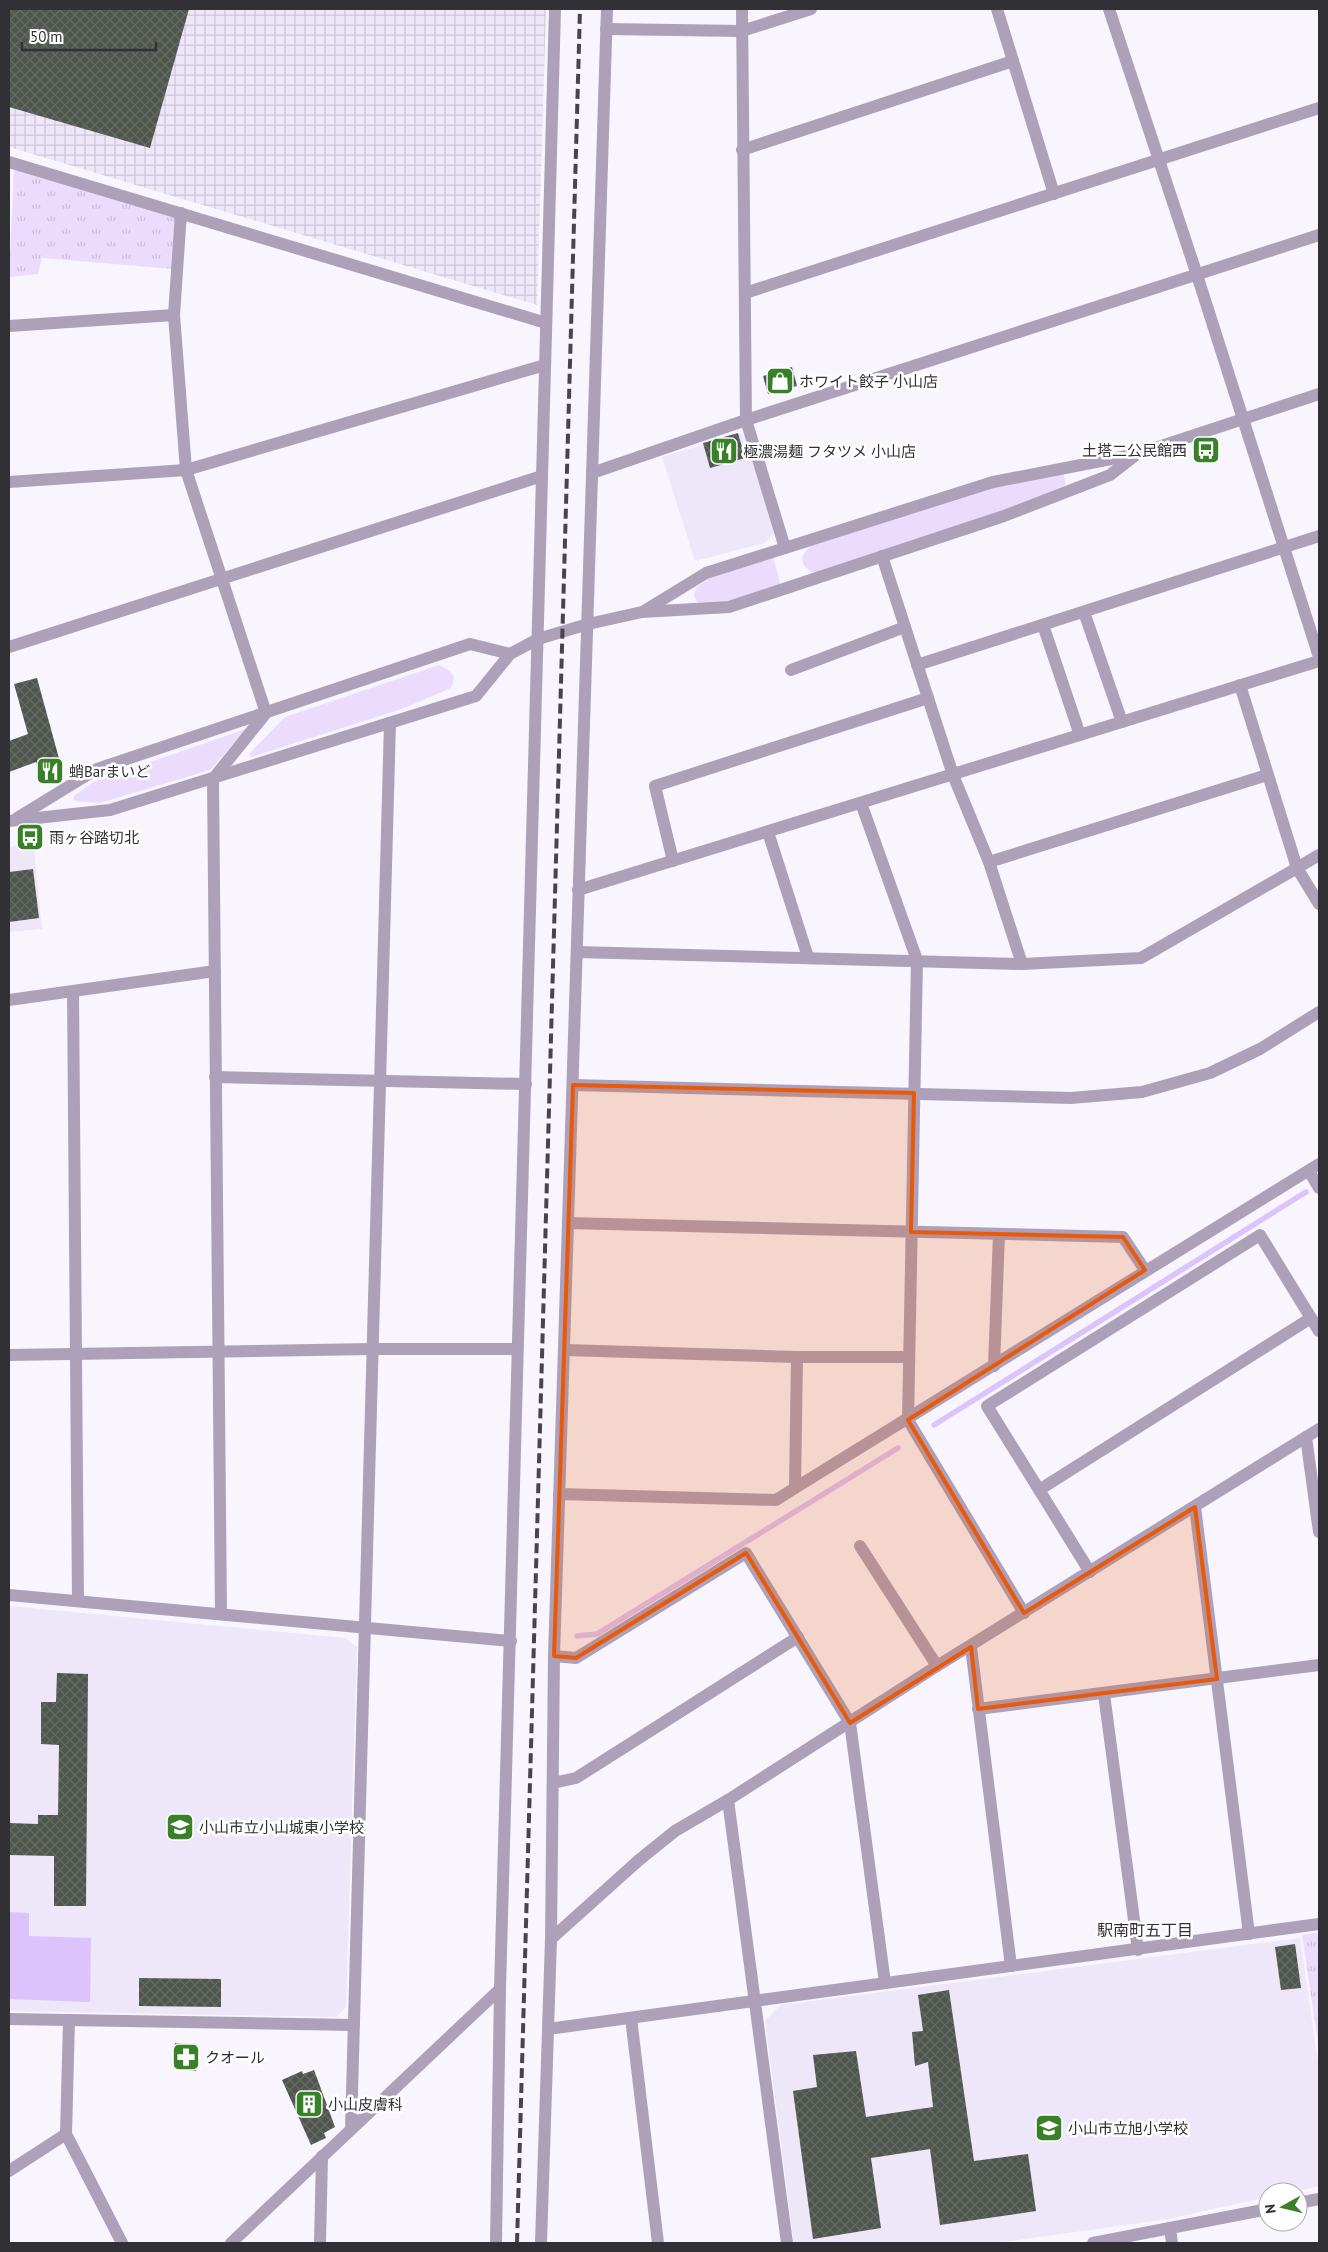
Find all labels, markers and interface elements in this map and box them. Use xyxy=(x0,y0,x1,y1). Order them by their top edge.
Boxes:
scale bar xyxy=(22,20,156,52)
text: 50 m xyxy=(30,27,63,46)
shop icon: ホワイト餃子 小山店 xyxy=(765,366,795,396)
place label: ホワイト餃子 小山店 xyxy=(799,372,938,391)
bus stop icon: 土塔二公民館西 xyxy=(1191,435,1221,465)
restaurant icon: 極濃湯麺 フタツメ 小山店 xyxy=(709,436,739,466)
place label: 土塔二公民館西 xyxy=(1082,441,1187,460)
place label: 極濃湯麺 フタツメ 小山店 xyxy=(743,442,916,461)
restaurant icon: 蛸Barまいど xyxy=(35,756,65,786)
place label: 蛸Barまいど xyxy=(69,762,150,781)
bus stop icon: 雨ヶ谷踏切北 xyxy=(15,822,45,852)
place label: 雨ヶ谷踏切北 xyxy=(49,828,139,847)
school or university icon: 小山市立小山城東小学校 xyxy=(165,1812,195,1842)
place label: 小山市立小山城東小学校 xyxy=(199,1818,364,1837)
district label: 駅南町五丁目 xyxy=(1097,1920,1193,1940)
pharmacy icon: クオール xyxy=(171,2042,201,2072)
place label: クオール xyxy=(205,2048,265,2067)
building icon: 小山皮膚科 xyxy=(294,2089,324,2119)
place label: 小山皮膚科 xyxy=(328,2095,403,2114)
school or university icon: 小山市立旭小学校 xyxy=(1034,2113,1064,2143)
place label: 小山市立旭小学校 xyxy=(1068,2119,1188,2138)
north arrow xyxy=(1258,2182,1308,2232)
text: N xyxy=(1261,2203,1280,2215)

